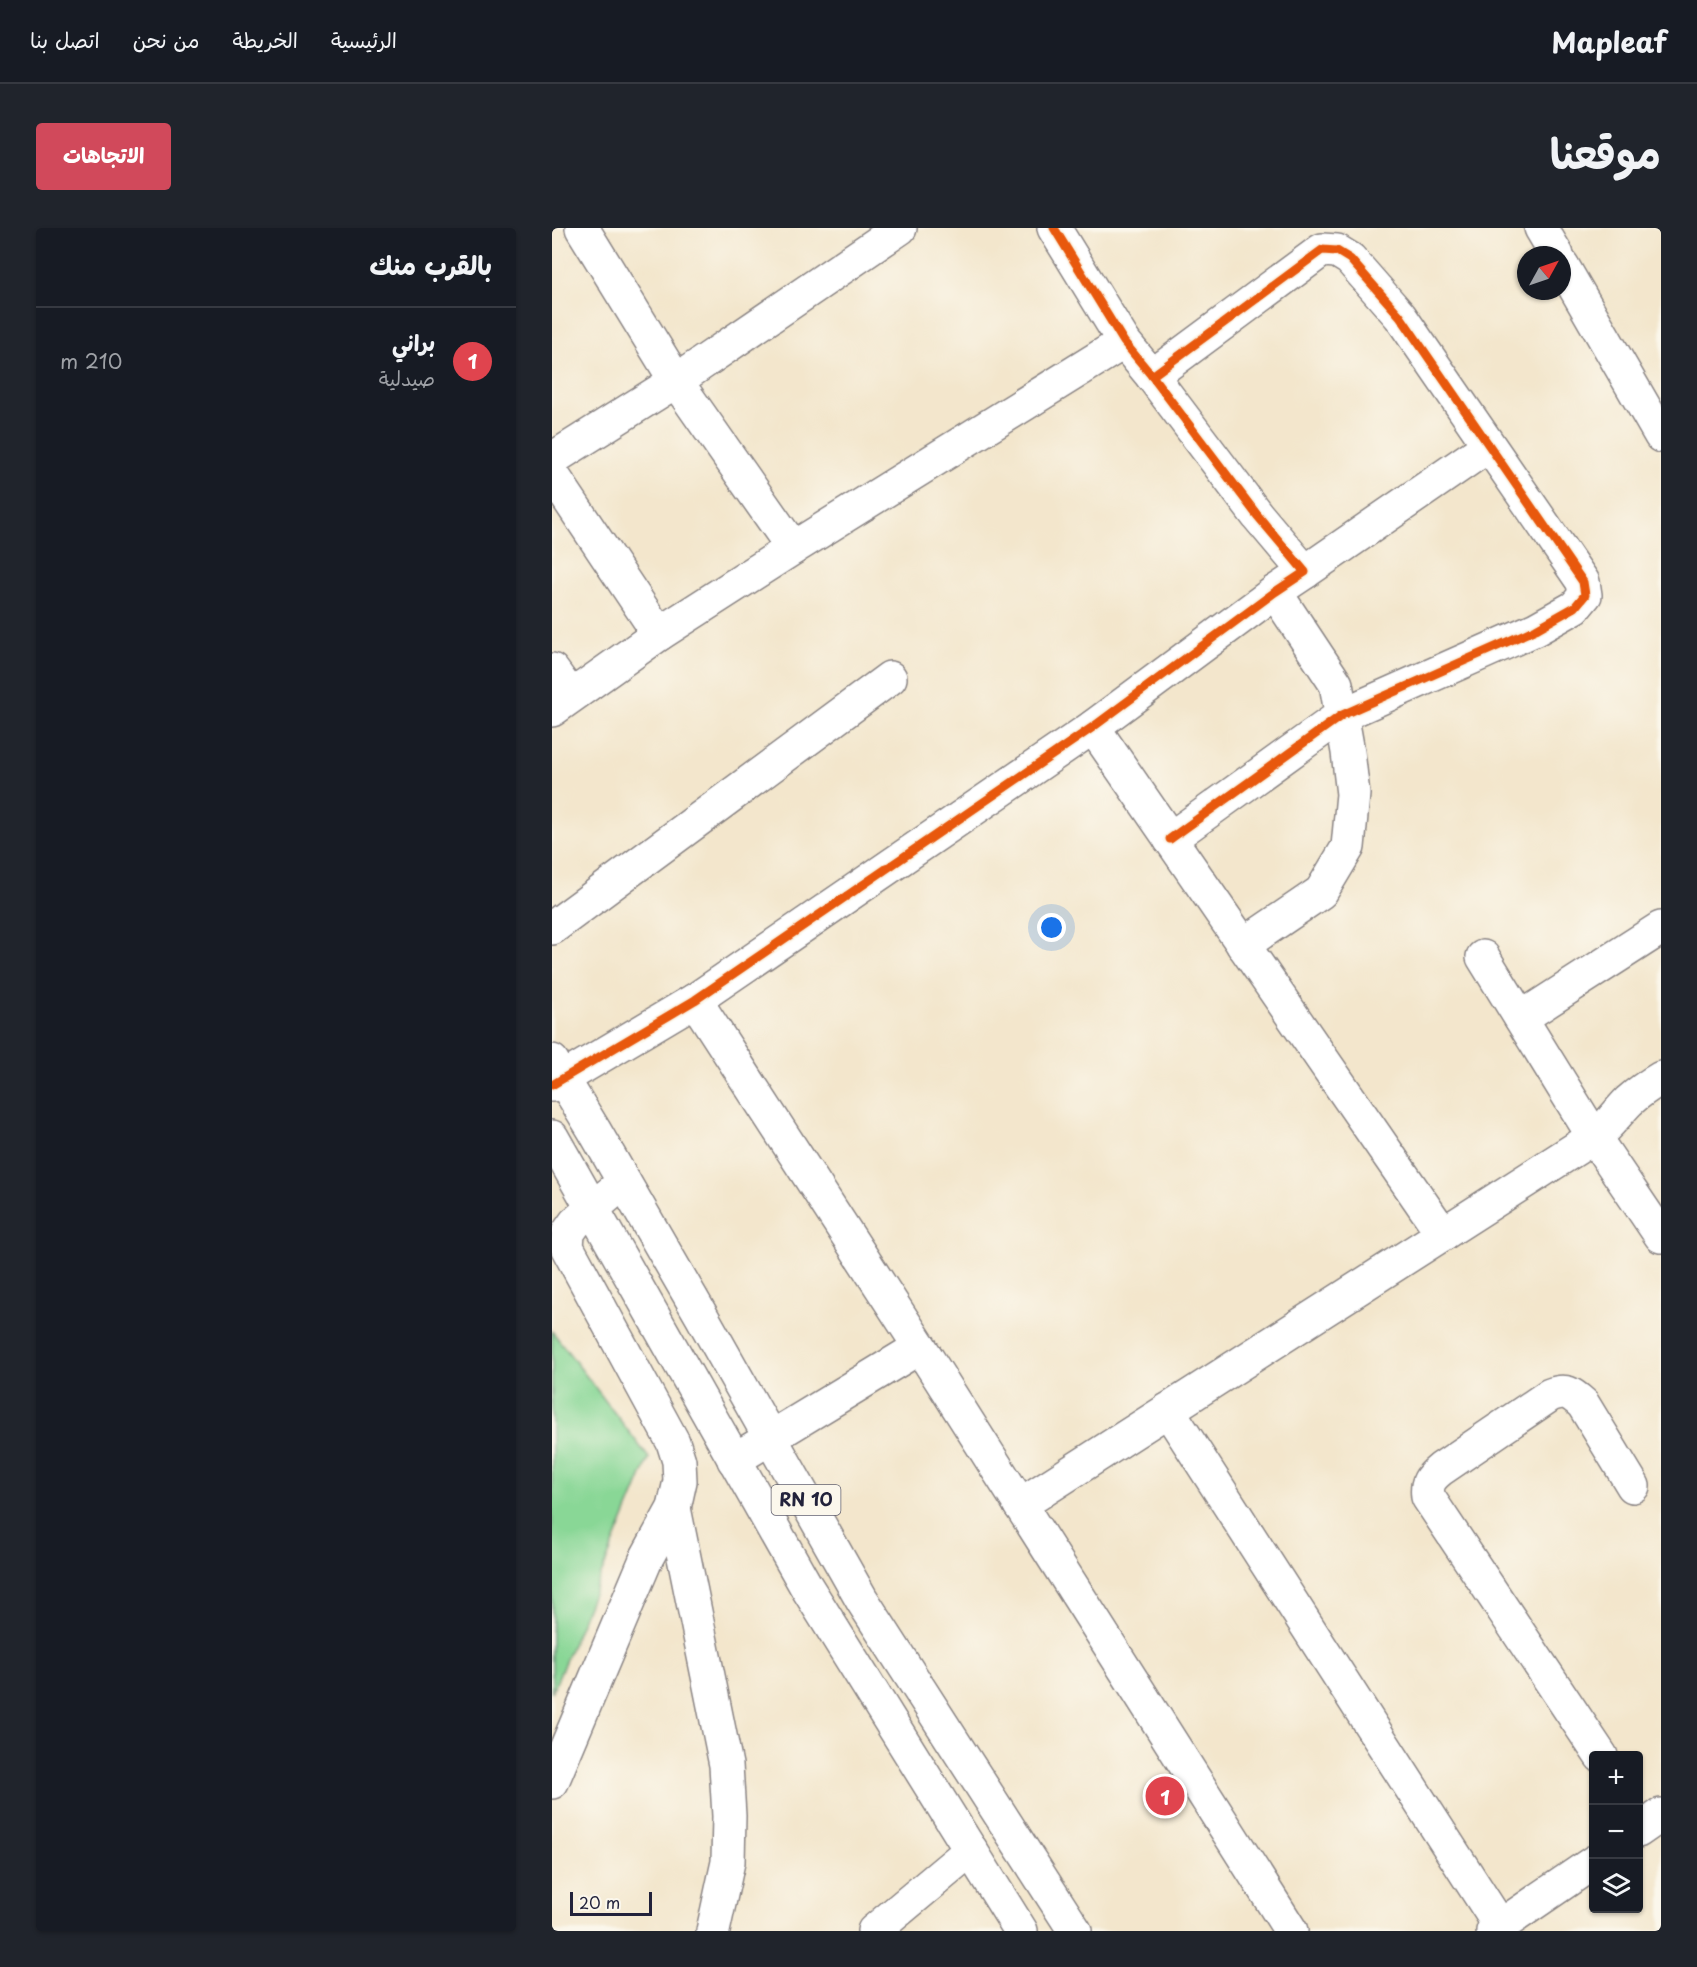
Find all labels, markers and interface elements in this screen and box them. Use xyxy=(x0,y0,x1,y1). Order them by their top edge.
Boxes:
text: Mapleaf xyxy=(1551,20,1667,63)
text: اتصل بنا xyxy=(30,23,100,55)
text: من نحن xyxy=(133,23,199,55)
text: الخريطة xyxy=(232,23,298,55)
text: الرئيسية xyxy=(331,23,397,55)
text: موقعنا xyxy=(1550,120,1661,183)
button: الاتجاهات xyxy=(36,123,171,190)
text: بالقرب منك xyxy=(370,245,492,284)
north arrow xyxy=(1517,246,1571,300)
text: براني xyxy=(392,325,435,358)
text: 210 m xyxy=(60,346,122,376)
text: 1 xyxy=(468,346,477,376)
text: صيدلية xyxy=(379,363,435,393)
your location xyxy=(1037,913,1066,942)
road number: RN 10 xyxy=(772,1485,840,1515)
map controls xyxy=(1589,1751,1643,1913)
button: + xyxy=(1589,1751,1643,1805)
pin: 1 xyxy=(1146,1774,1184,1818)
button: − xyxy=(1589,1805,1643,1859)
button: layers xyxy=(1589,1859,1643,1913)
scale bar xyxy=(570,1889,652,1916)
text: 20 m xyxy=(579,1890,620,1914)

